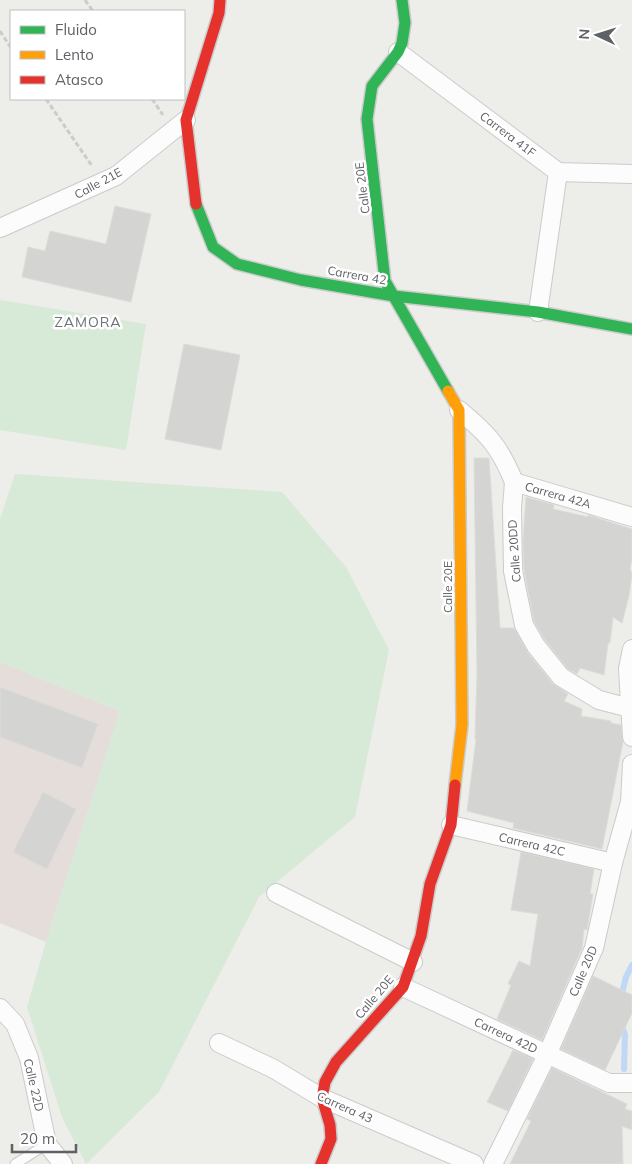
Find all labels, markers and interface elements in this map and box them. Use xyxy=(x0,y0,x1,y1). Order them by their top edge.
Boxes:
legend xyxy=(10,10,185,100)
north arrow xyxy=(572,10,622,60)
text: Fluido xyxy=(55,20,97,39)
text: N xyxy=(575,28,593,40)
text: Lento xyxy=(55,45,94,64)
text: Atasco xyxy=(55,70,103,89)
street label: Carrera 41F xyxy=(477,108,539,160)
street label: Calle 20E xyxy=(351,161,373,215)
street label: Calle 21E xyxy=(72,164,124,202)
street label: Carrera 42 xyxy=(326,262,388,288)
district label: ZAMORA xyxy=(54,313,122,331)
street label: Carrera 42A xyxy=(523,478,593,512)
street label: Calle 20DD xyxy=(504,519,524,583)
street label: Calle 20E xyxy=(440,561,455,613)
street label: Carrera 42C xyxy=(497,829,567,859)
street label: Calle 20D xyxy=(566,943,600,999)
street label: Calle 20E xyxy=(352,972,396,1022)
street label: Carrera 42D xyxy=(472,1014,540,1056)
street label: Calle 22D xyxy=(21,1057,47,1113)
street label: Carrera 43 xyxy=(315,1088,375,1126)
scale bar xyxy=(12,1122,76,1154)
text: 20 m xyxy=(20,1129,55,1148)

